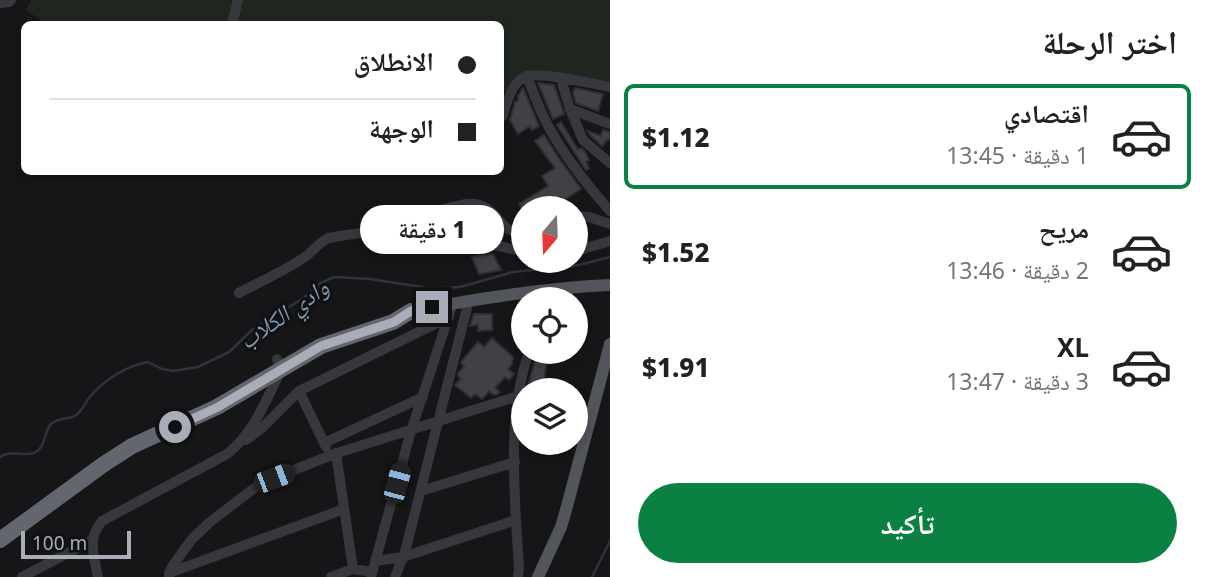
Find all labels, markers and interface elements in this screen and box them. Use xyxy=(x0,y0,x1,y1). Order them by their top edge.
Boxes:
text: اختر الرحلة xyxy=(1042,20,1177,63)
text: الانطلاق xyxy=(354,43,434,79)
text: اقتصادي xyxy=(1004,95,1089,131)
icon: car xyxy=(1110,105,1173,168)
text: الوجهة xyxy=(369,110,434,146)
text: $1.12 xyxy=(642,119,709,155)
text: 1 دقيقة · 13:45 xyxy=(946,139,1089,171)
north arrow xyxy=(511,196,588,273)
map controls xyxy=(511,196,588,455)
callout: 1 دقيقة xyxy=(360,205,504,254)
text: مريح xyxy=(1039,210,1089,246)
text: 1 دقيقة xyxy=(398,213,466,245)
icon: car xyxy=(1110,220,1173,283)
text: $1.52 xyxy=(642,234,709,270)
text: 2 دقيقة · 13:46 xyxy=(946,254,1089,286)
water label: وادي الكلاب xyxy=(231,270,337,359)
button: locate xyxy=(511,287,588,364)
route end xyxy=(416,291,448,323)
text: XL xyxy=(1057,329,1089,365)
icon: car xyxy=(1110,335,1173,398)
text: $1.91 xyxy=(642,349,709,385)
text: 3 دقيقة · 13:47 xyxy=(946,365,1089,397)
button: layers xyxy=(511,378,588,455)
route start xyxy=(159,411,191,443)
car xyxy=(382,460,413,506)
car xyxy=(251,461,298,495)
button: تأكيد xyxy=(638,483,1177,563)
scale bar xyxy=(21,528,131,560)
text: 100 m xyxy=(32,530,87,556)

